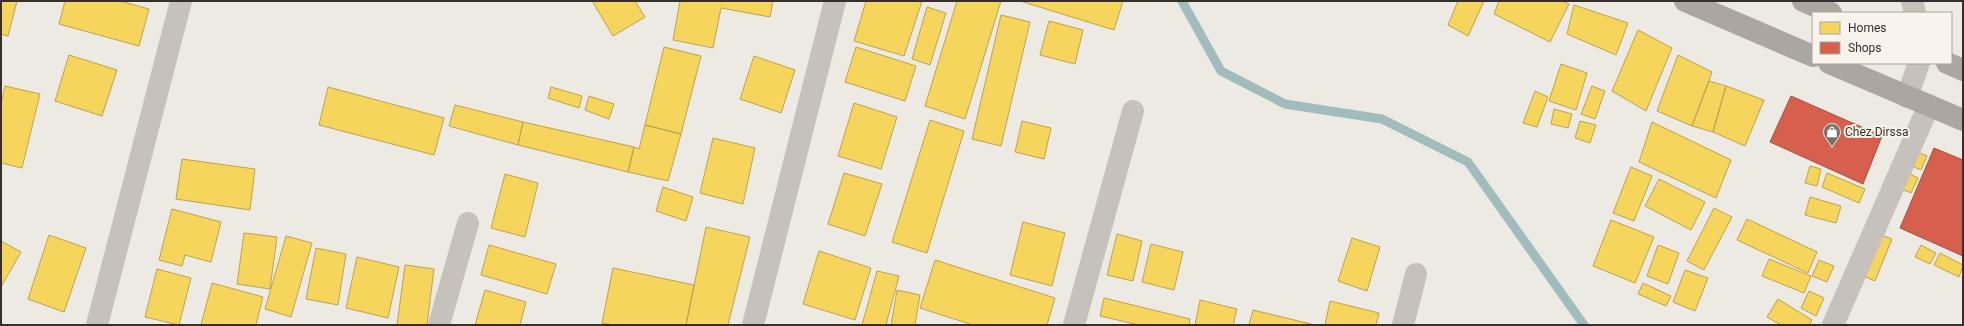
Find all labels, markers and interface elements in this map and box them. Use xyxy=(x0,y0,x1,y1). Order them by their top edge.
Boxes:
legend xyxy=(1812,12,1952,64)
text: Homes xyxy=(1848,21,1886,35)
text: Shops xyxy=(1848,41,1882,55)
shop icon: Chez Dirssa xyxy=(1822,122,1842,147)
place label: Chez Dirssa xyxy=(1845,125,1909,139)

